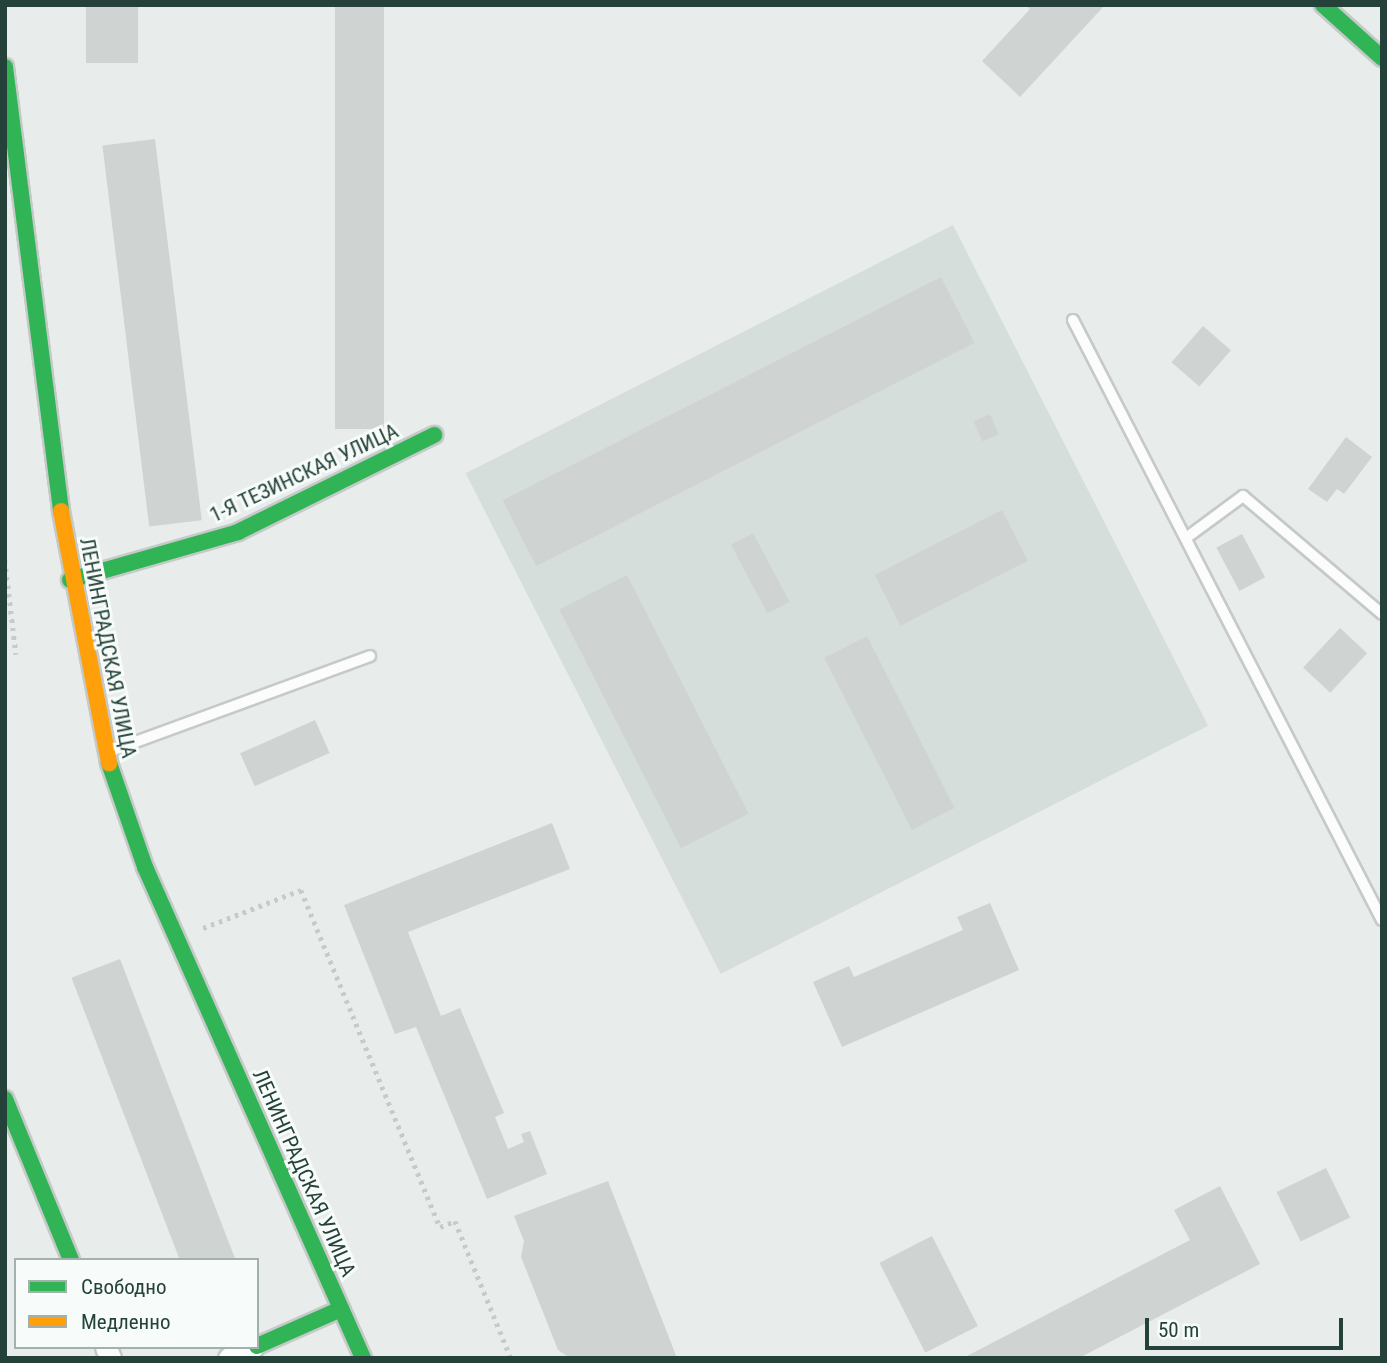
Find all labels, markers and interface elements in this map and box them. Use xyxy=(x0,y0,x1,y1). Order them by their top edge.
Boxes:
street label: 1-Я ТЕЗИНСКАЯ УЛИЦА xyxy=(206,418,402,528)
street label: ЛЕНИНГРАДСКАЯ УЛИЦА xyxy=(74,536,142,760)
street label: ЛЕНИНГРАДСКАЯ УЛИЦА xyxy=(247,1066,361,1280)
legend xyxy=(14,1258,259,1349)
text: Свободно xyxy=(81,1275,167,1299)
scale bar xyxy=(1149,1304,1347,1348)
text: Медленно xyxy=(81,1310,170,1334)
text: 50 m xyxy=(1158,1318,1199,1342)

